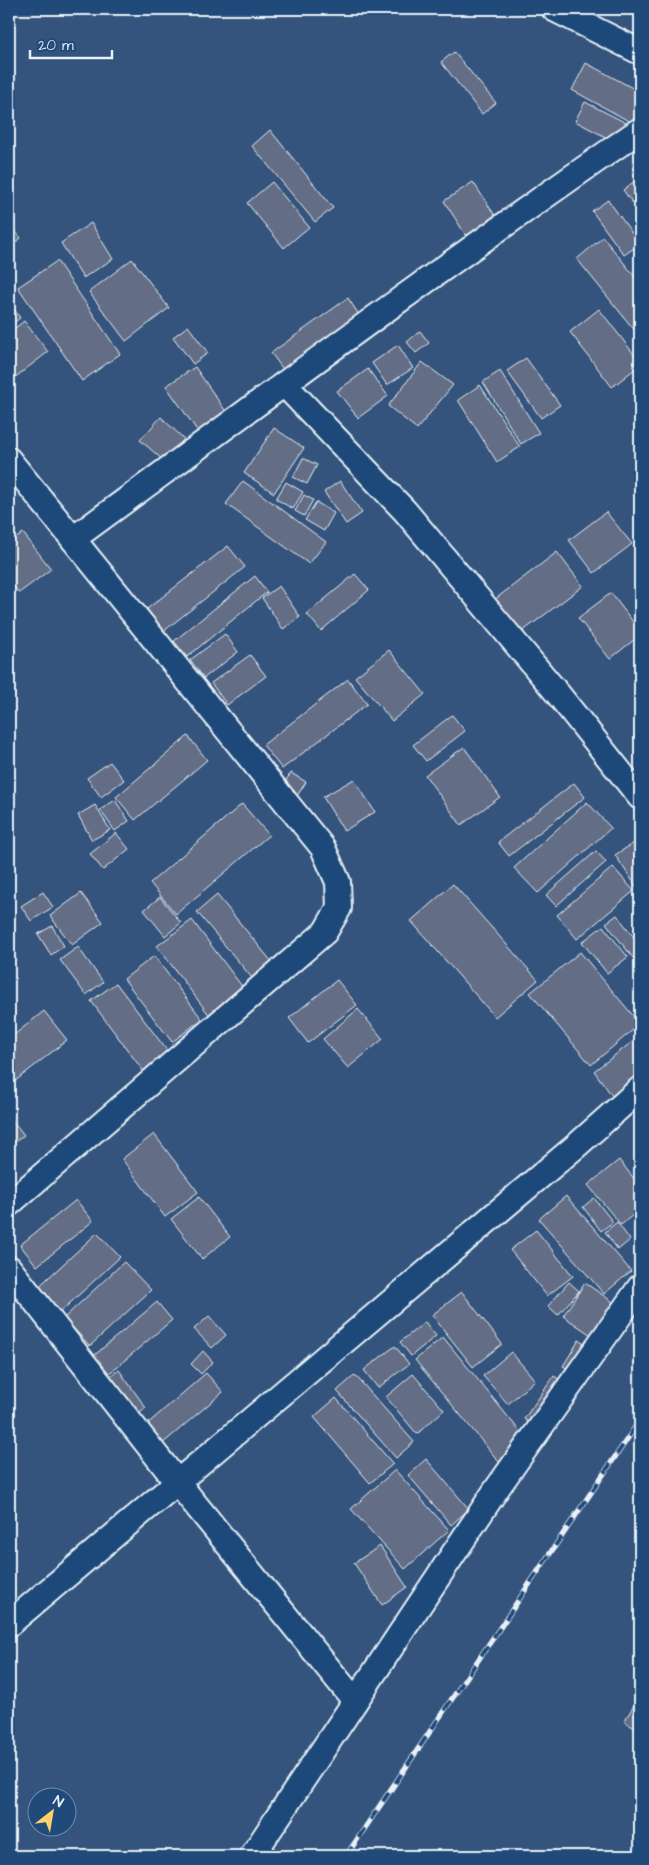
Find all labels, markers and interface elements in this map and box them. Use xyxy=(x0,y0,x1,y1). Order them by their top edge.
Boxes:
scale bar xyxy=(30,28,112,60)
text: 20 m xyxy=(38,35,74,56)
north arrow xyxy=(28,1788,78,1838)
text: N xyxy=(49,1791,67,1813)

